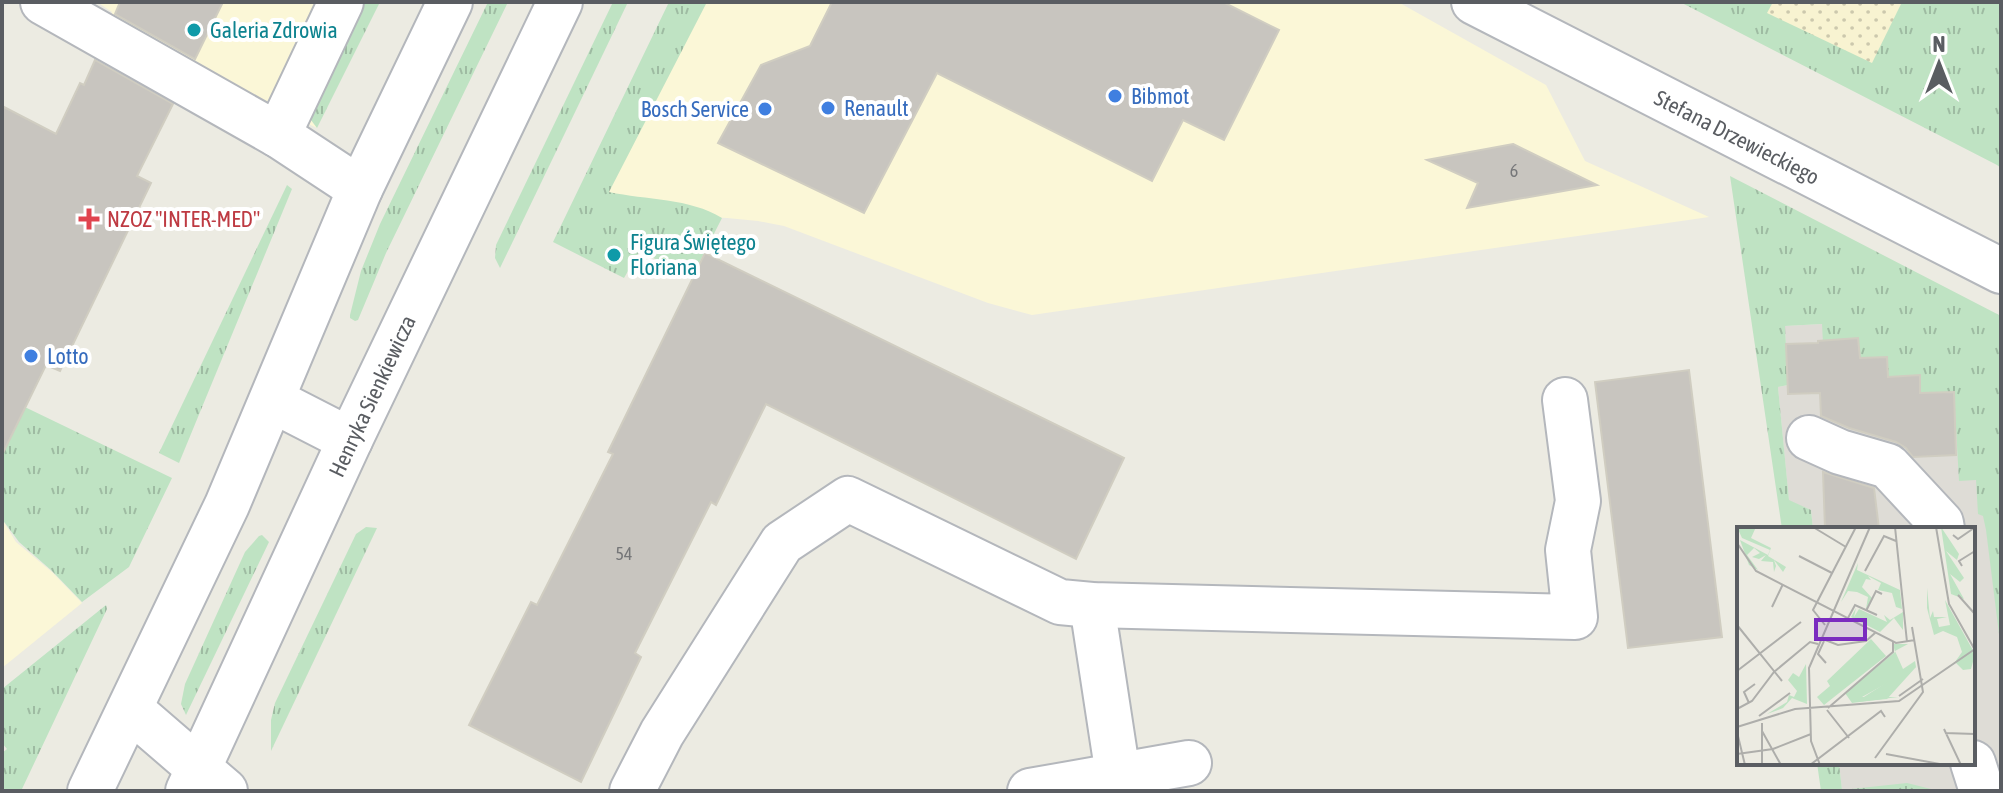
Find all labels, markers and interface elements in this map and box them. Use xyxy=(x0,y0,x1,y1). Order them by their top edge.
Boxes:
place label: Galeria Zdrowia xyxy=(210,17,338,43)
marker: Galeria Zdrowia xyxy=(185,21,203,39)
north arrow xyxy=(1899,24,1979,104)
text: N xyxy=(1933,31,1945,57)
place label: Bibmot xyxy=(1131,83,1189,109)
street label: Stefana Drzewieckiego xyxy=(1650,84,1824,190)
marker: Bibmot xyxy=(1106,87,1124,105)
place label: Renault xyxy=(844,95,909,121)
place label: Bosch Service xyxy=(641,96,749,122)
marker: Renault xyxy=(819,99,837,117)
marker: Bosch Service xyxy=(756,100,774,118)
house number: 6 xyxy=(1510,160,1518,181)
place label: NZOZ "INTER-MED" xyxy=(107,206,260,232)
marker: NZOZ "INTER-MED" xyxy=(78,208,100,230)
place label: Figura Świętego Floriana xyxy=(630,229,756,280)
marker: Figura Świętego Floriana xyxy=(605,246,623,264)
street label: Henryka Sienkiewicza xyxy=(323,311,421,481)
place label: Lotto xyxy=(47,343,89,369)
marker: Lotto xyxy=(22,347,40,365)
inset map xyxy=(1737,527,1975,765)
house number: 54 xyxy=(616,543,632,564)

